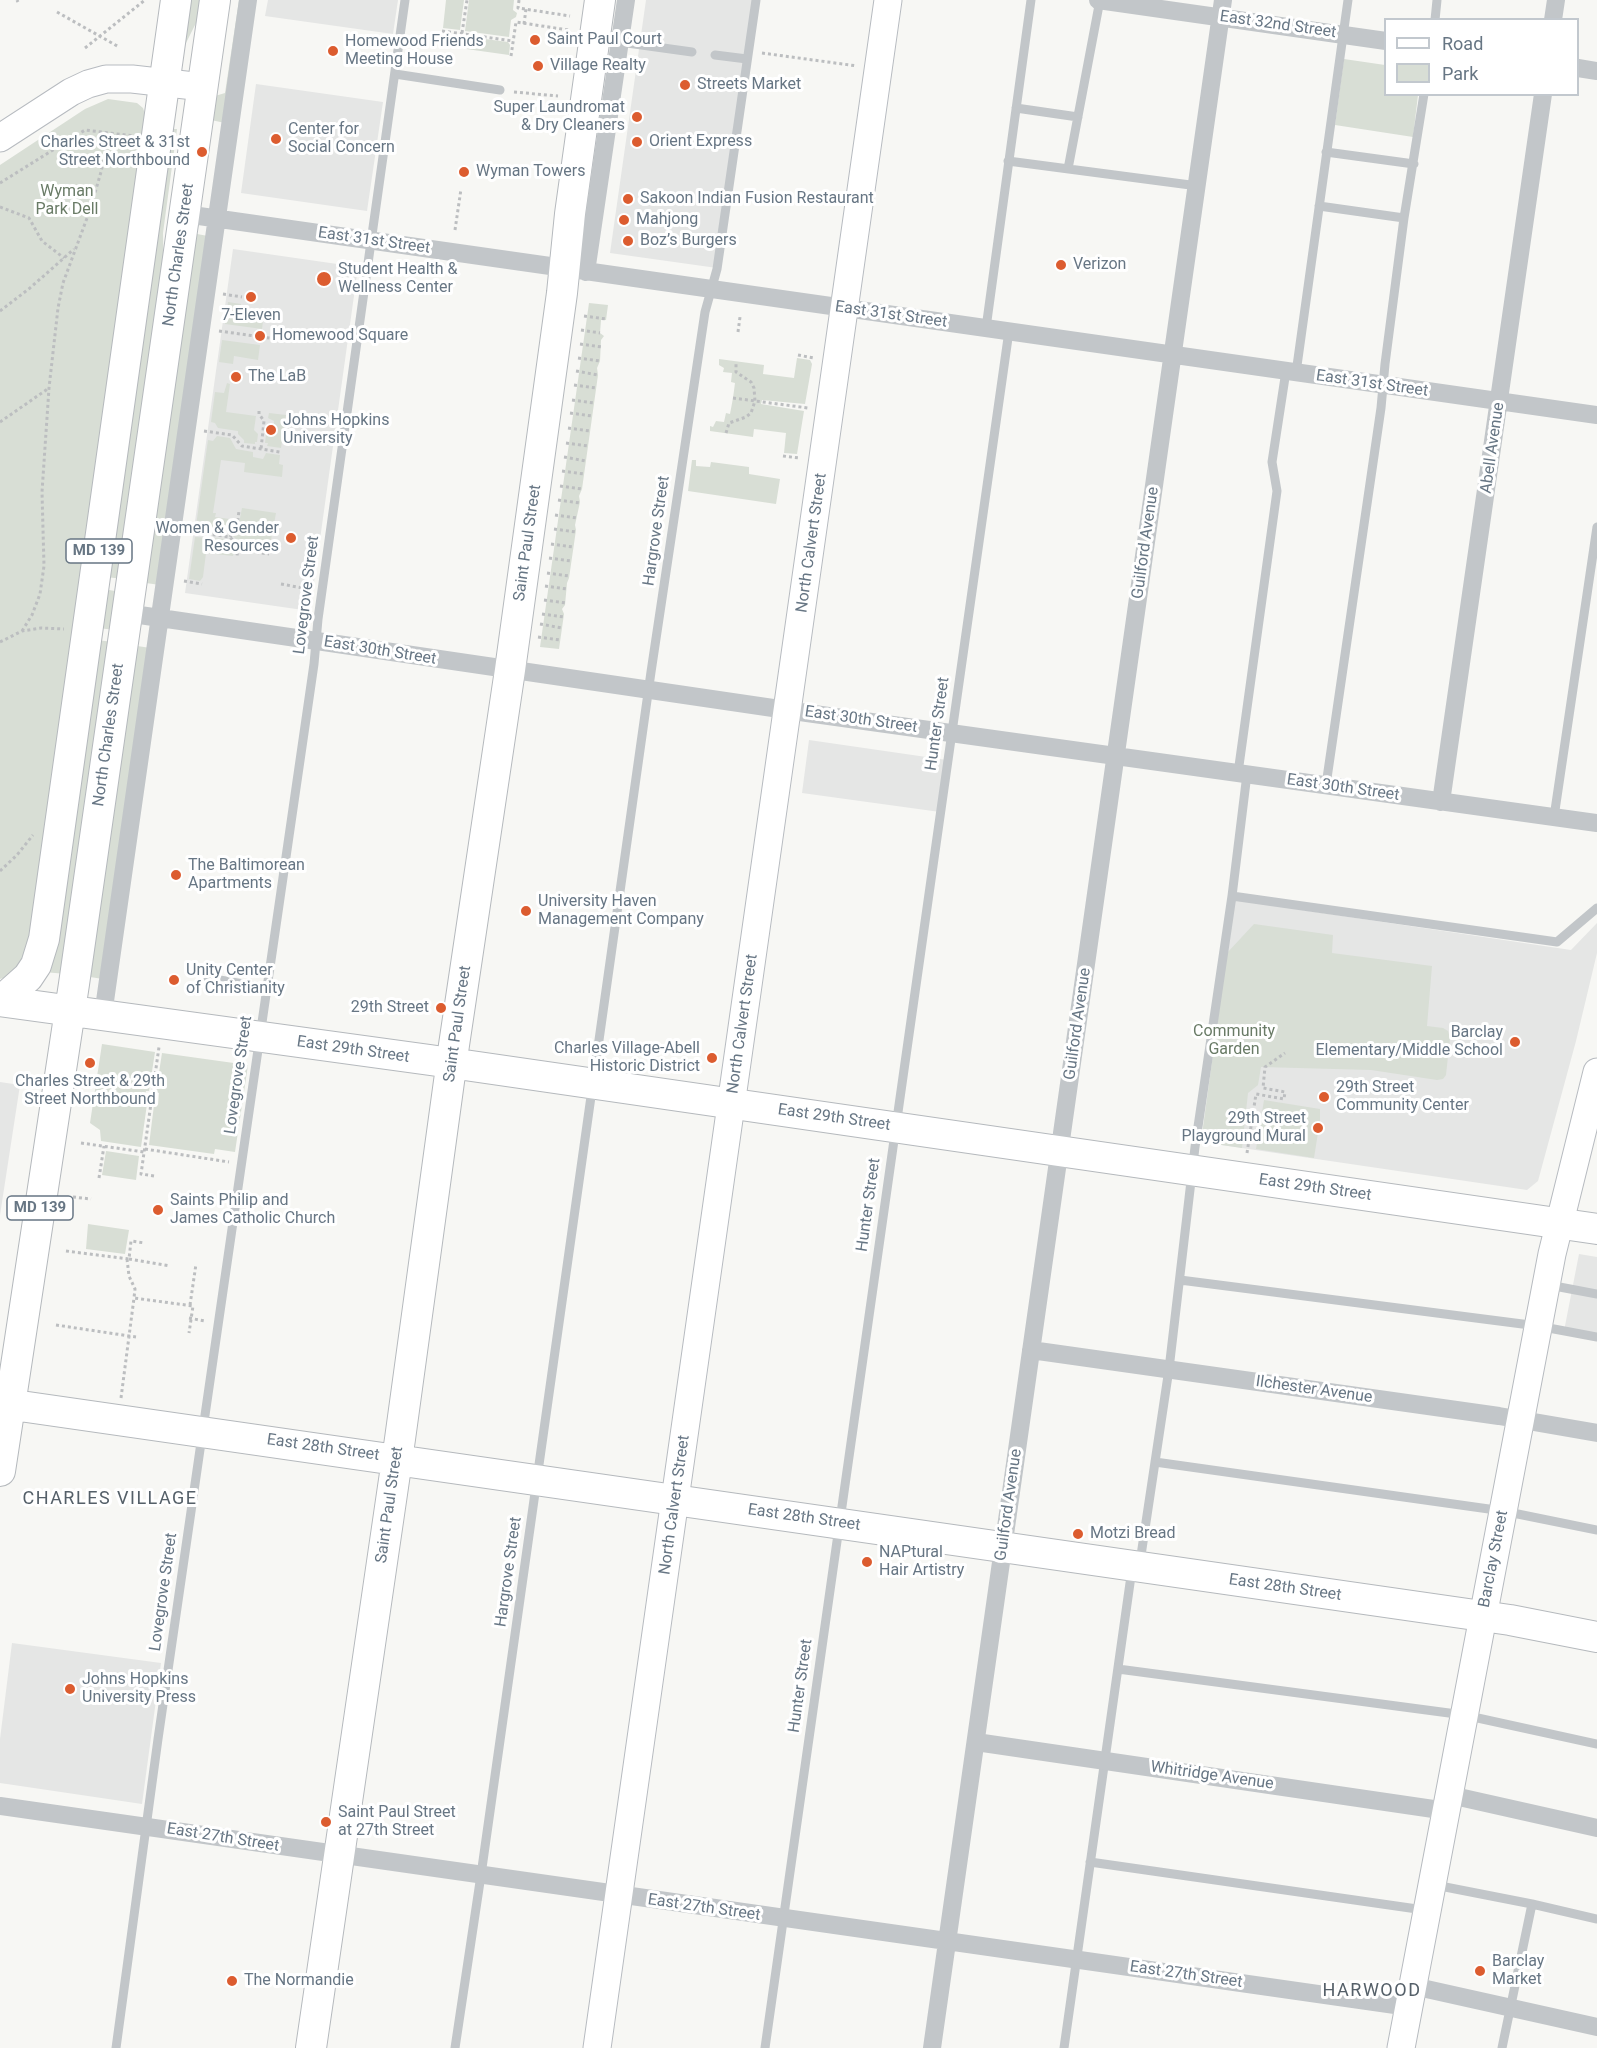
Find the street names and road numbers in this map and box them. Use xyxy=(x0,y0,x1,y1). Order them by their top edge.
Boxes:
street label: East 32nd Street xyxy=(1219,7,1337,43)
street label: North Charles Street xyxy=(159,182,199,328)
street label: East 31st Street xyxy=(317,224,431,258)
street label: East 31st Street xyxy=(834,298,948,332)
street label: East 31st Street xyxy=(1315,367,1429,401)
street label: Abell Avenue xyxy=(1477,401,1509,495)
street label: North Calvert Street xyxy=(793,472,831,614)
street label: Hargrove Street xyxy=(640,475,674,587)
street label: Saint Paul Street xyxy=(510,483,546,603)
street label: Guilford Avenue xyxy=(1129,486,1163,600)
street label: Lovegrove Street xyxy=(290,535,324,655)
road number: MD 139 xyxy=(66,539,132,563)
street label: East 30th Street xyxy=(322,633,438,669)
street label: North Charles Street xyxy=(89,662,129,808)
street label: Hunter Street xyxy=(922,676,954,772)
street label: East 30th Street xyxy=(803,703,919,737)
street label: East 30th Street xyxy=(1285,771,1401,805)
street label: North Calvert Street xyxy=(724,953,762,1095)
street label: Saint Paul Street xyxy=(440,964,476,1084)
street label: Guilford Avenue xyxy=(1061,967,1095,1081)
street label: Lovegrove Street xyxy=(221,1015,257,1135)
street label: East 29th Street xyxy=(295,1033,411,1067)
street label: East 29th Street xyxy=(776,1101,892,1135)
street label: Hunter Street xyxy=(853,1157,885,1253)
street label: East 29th Street xyxy=(1257,1171,1373,1205)
road number: MD 139 xyxy=(7,1196,73,1220)
street label: Ilchester Avenue xyxy=(1254,1372,1374,1408)
street label: East 28th Street xyxy=(265,1431,381,1465)
street label: North Calvert Street xyxy=(656,1434,694,1576)
street label: Saint Paul Street xyxy=(372,1445,408,1565)
street label: Guilford Avenue xyxy=(992,1448,1026,1562)
street label: East 28th Street xyxy=(746,1501,862,1535)
street label: Barclay Street xyxy=(1475,1509,1513,1609)
street label: Hargrove Street xyxy=(492,1516,526,1628)
street label: Lovegrove Street xyxy=(146,1532,182,1652)
street label: East 28th Street xyxy=(1227,1571,1343,1605)
street label: Hunter Street xyxy=(785,1638,817,1734)
street label: Whitridge Avenue xyxy=(1149,1758,1275,1794)
street label: East 27th Street xyxy=(165,1820,281,1856)
street label: East 27th Street xyxy=(646,1891,762,1925)
street label: East 27th Street xyxy=(1128,1958,1244,1992)

